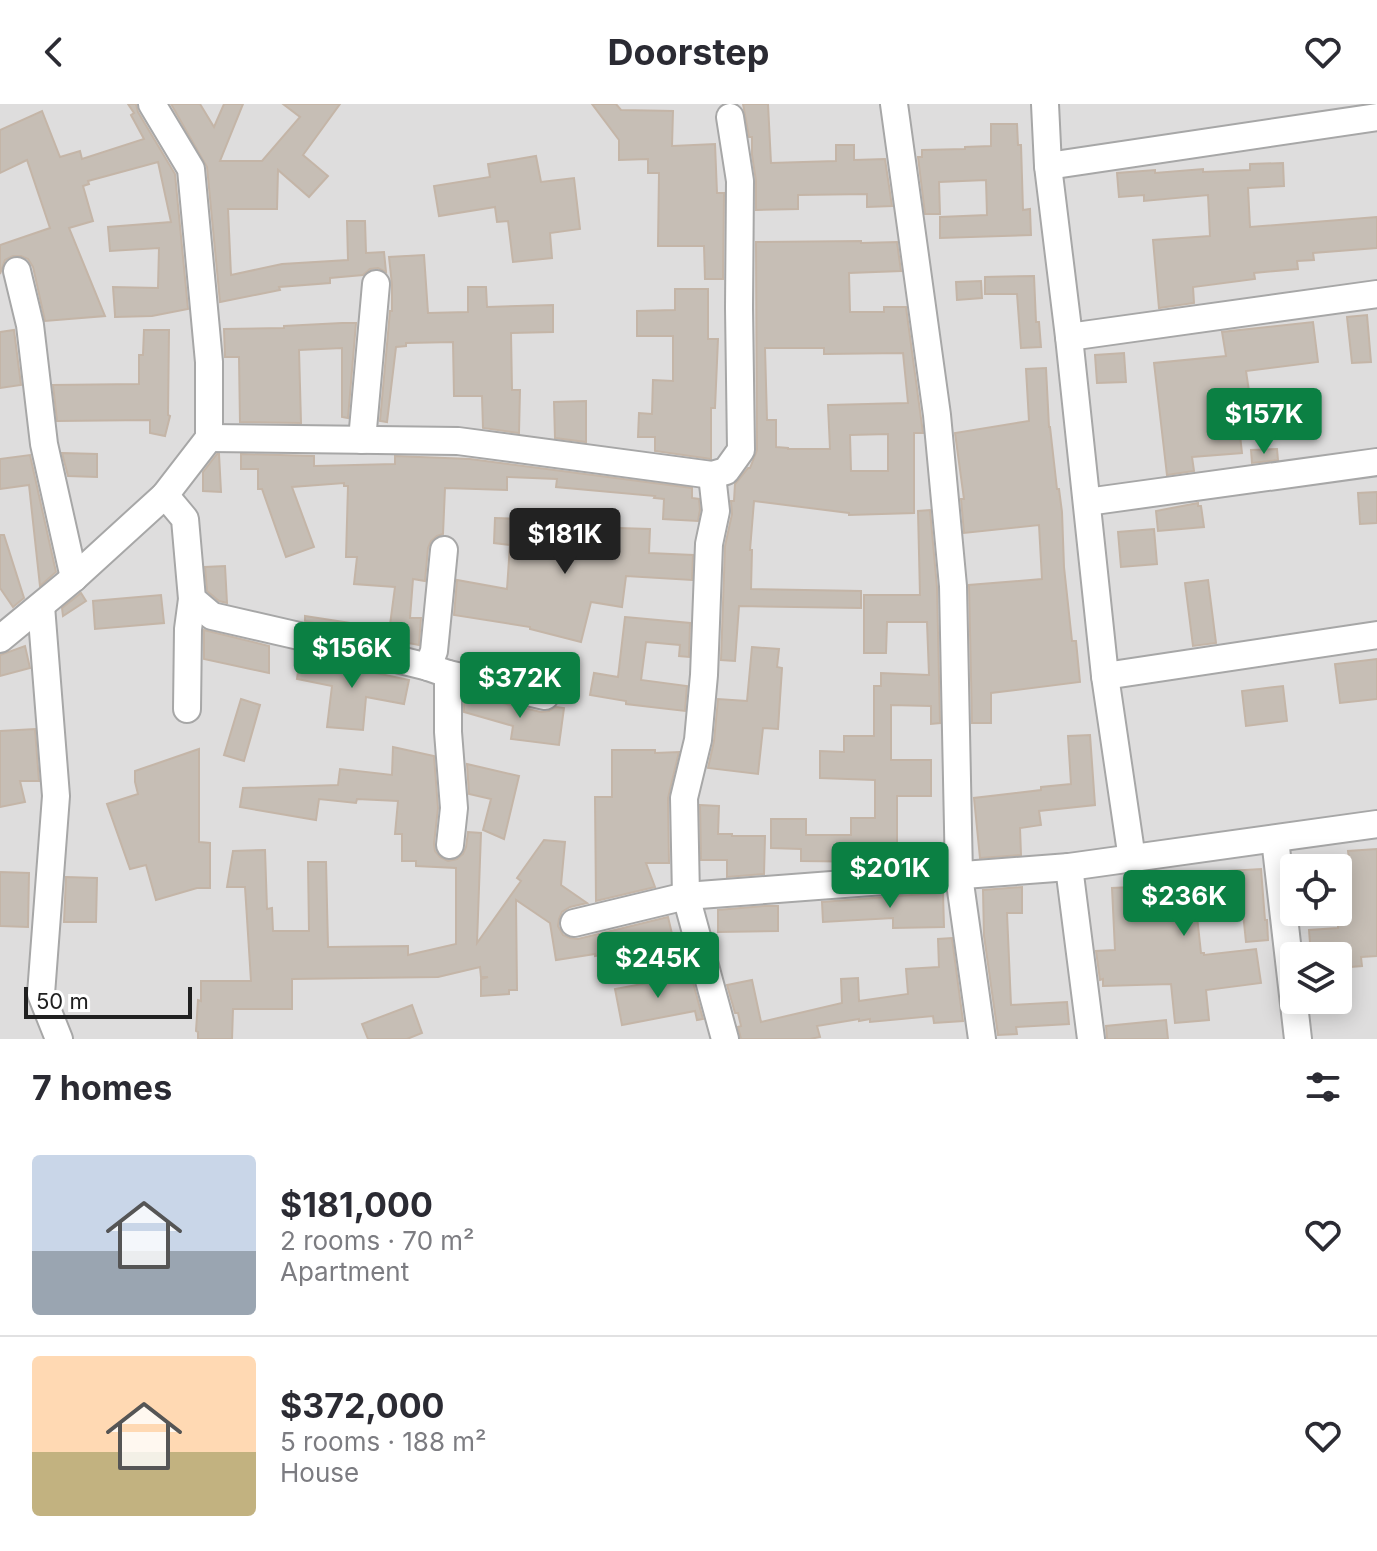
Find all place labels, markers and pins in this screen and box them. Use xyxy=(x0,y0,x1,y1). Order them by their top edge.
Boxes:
pin: $157K xyxy=(1208,388,1320,456)
pin: $181K xyxy=(509,508,621,576)
pin: $156K xyxy=(296,622,408,690)
pin: $372K xyxy=(464,652,576,720)
pin: $201K xyxy=(834,842,946,910)
pin: $236K xyxy=(1128,870,1240,938)
pin: $245K xyxy=(602,932,714,1000)

